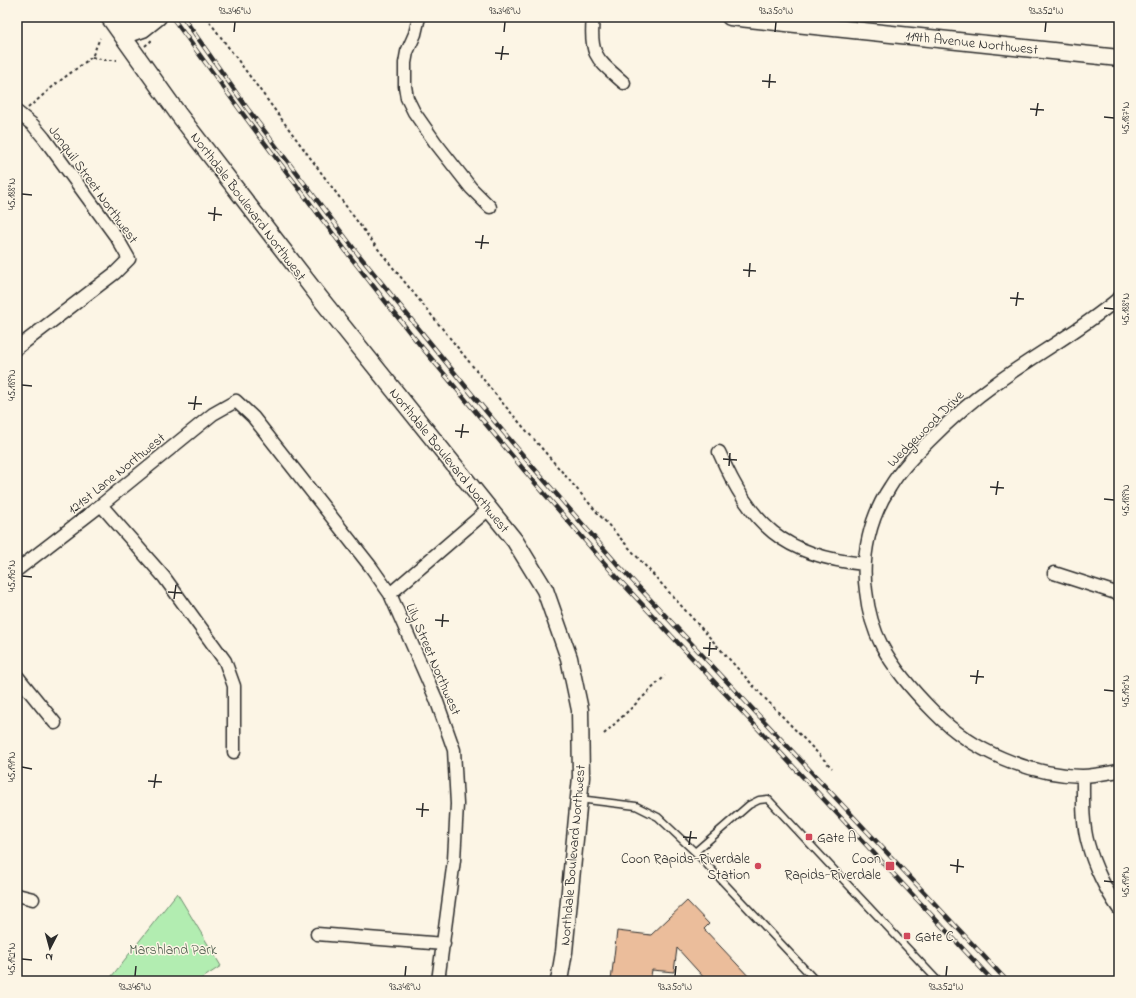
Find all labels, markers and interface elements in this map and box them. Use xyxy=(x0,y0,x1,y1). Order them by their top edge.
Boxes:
text: 93.346°W xyxy=(219,4,251,19)
text: 93.348°W xyxy=(489,4,521,19)
text: 93.350°W xyxy=(759,4,793,19)
text: 93.352°W xyxy=(1029,4,1063,19)
street label: 119th Avenue Northwest xyxy=(905,26,1039,61)
text: 45.187°N xyxy=(1119,102,1134,134)
street label: Jonquil Street Northwest xyxy=(43,121,143,249)
street label: Northdale Boulevard Northwest xyxy=(185,128,311,286)
text: 45.188°N xyxy=(5,178,20,210)
text: 45.188°N xyxy=(1119,293,1134,325)
text: 45.189°N xyxy=(5,369,20,401)
street label: Northdale Boulevard Northwest xyxy=(384,384,514,538)
street label: Wedgewood Drive xyxy=(883,385,971,473)
street label: 121st Lane Northwest xyxy=(64,428,171,520)
text: 45.189°N xyxy=(1119,484,1134,516)
text: 45.190°N xyxy=(5,560,20,592)
street label: Lily Street Northwest xyxy=(399,600,466,720)
text: 45.190°N xyxy=(1119,675,1134,707)
text: 45.191°N xyxy=(5,751,20,782)
street label: Northdale Boulevard Northwest xyxy=(555,763,592,947)
place label: Gate A xyxy=(817,828,856,849)
marker: Gate A xyxy=(804,832,814,842)
place label: Coon Rapids-Riverdale Station xyxy=(621,849,751,886)
place label: Coon Rapids-Riverdale xyxy=(785,849,882,886)
marker: Coon Rapids-Riverdale xyxy=(884,860,896,872)
marker: Coon Rapids-Riverdale Station xyxy=(753,861,763,871)
text: 45.191°N xyxy=(1119,866,1134,897)
place label: Gate C xyxy=(915,927,954,948)
north arrow xyxy=(30,928,70,968)
marker: Gate C xyxy=(902,931,912,941)
park label: Marshland Park xyxy=(129,940,218,961)
text: 45.192°N xyxy=(5,943,20,975)
text: N xyxy=(45,949,54,965)
text: 93.346°W xyxy=(119,980,151,995)
text: 93.348°W xyxy=(389,980,421,995)
text: 93.350°W xyxy=(658,980,692,995)
text: 93.352°W xyxy=(929,980,963,995)

